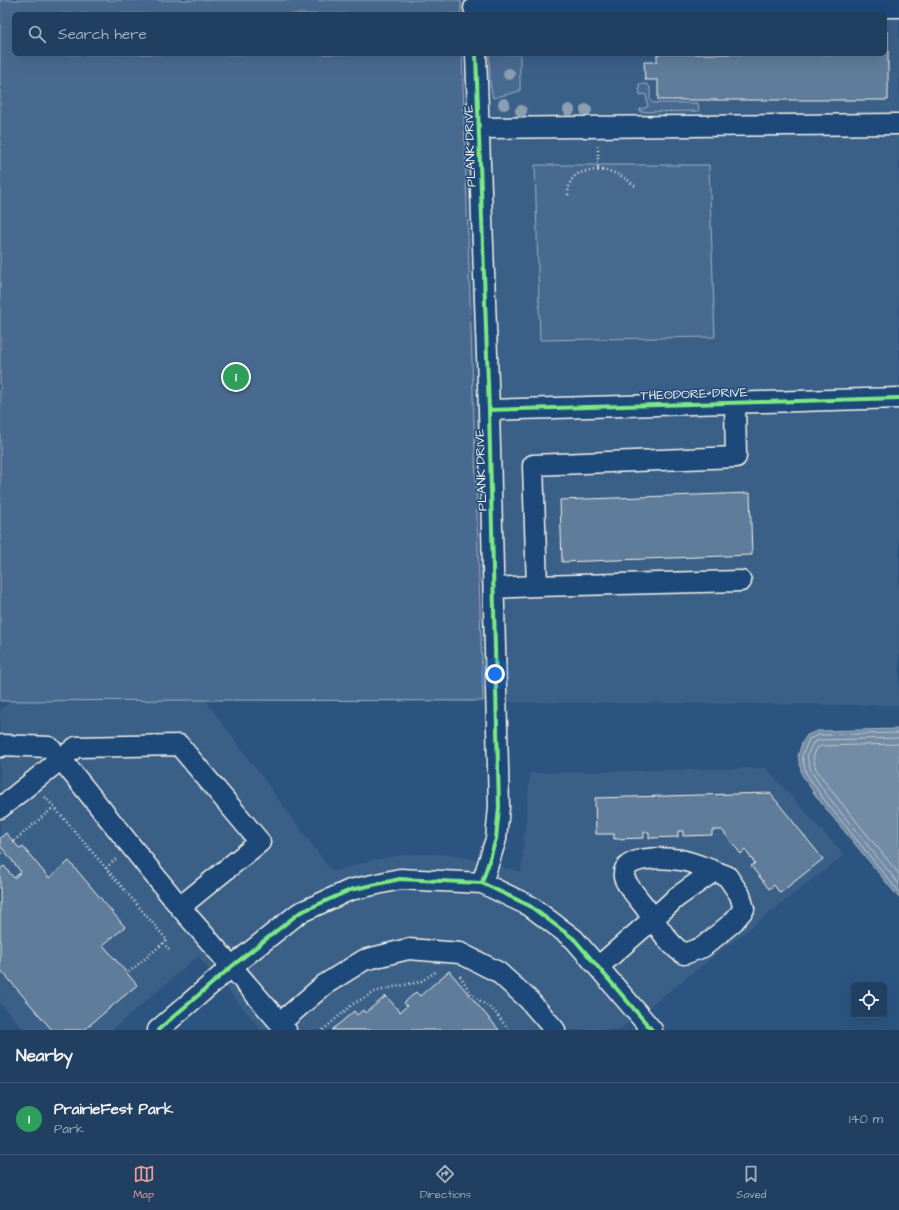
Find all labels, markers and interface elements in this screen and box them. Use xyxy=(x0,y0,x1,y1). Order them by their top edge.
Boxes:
search box xyxy=(12,12,887,56)
icon: search xyxy=(26,23,48,45)
text: Search here xyxy=(58,24,147,45)
street label: PLANK DRIVE xyxy=(460,104,480,187)
pin: 1 xyxy=(223,362,249,392)
street label: THEODORE DRIVE xyxy=(640,383,748,405)
street label: PLANK DRIVE xyxy=(471,428,491,511)
your location xyxy=(485,664,505,684)
map controls xyxy=(851,982,887,1018)
button: locate xyxy=(851,982,887,1018)
text: Nearby xyxy=(16,1044,73,1068)
text: PrairieFest Park xyxy=(54,1099,173,1120)
text: 1 xyxy=(28,1110,30,1128)
text: 140 m xyxy=(849,1110,883,1128)
text: Park xyxy=(54,1120,84,1138)
tab: Map xyxy=(133,1163,155,1202)
tab: Directions xyxy=(420,1163,471,1202)
tab: Saved xyxy=(736,1163,766,1202)

